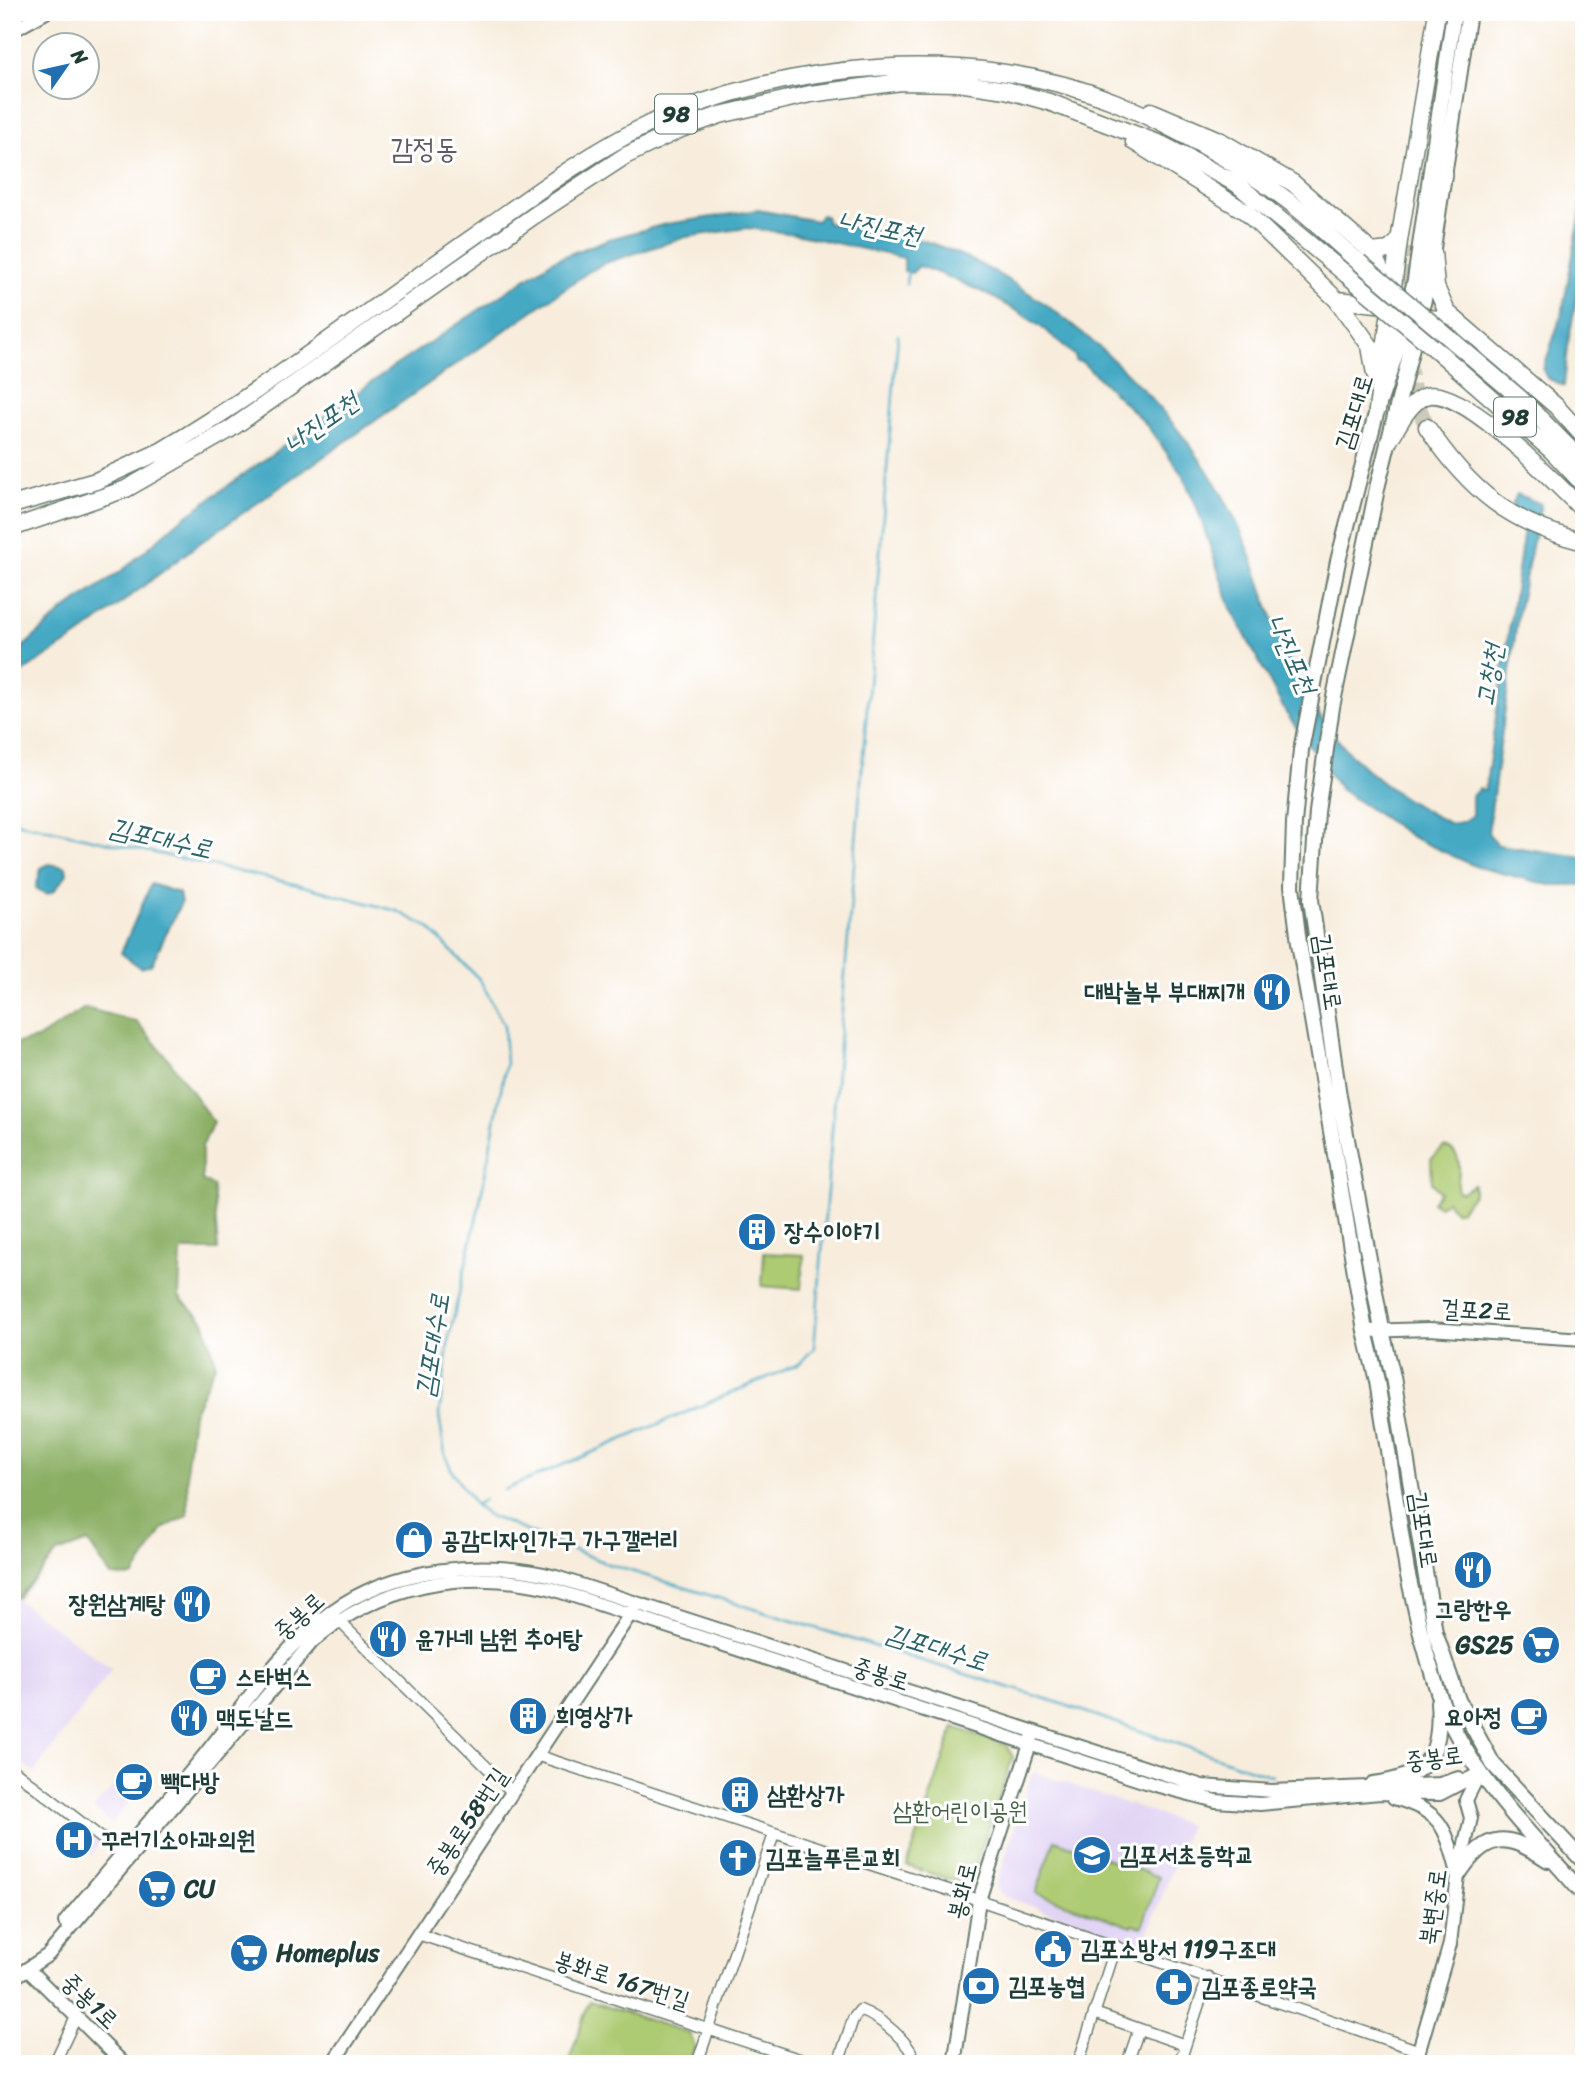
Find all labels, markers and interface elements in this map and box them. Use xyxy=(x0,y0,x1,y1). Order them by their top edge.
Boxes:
north arrow xyxy=(32,32,102,102)
text: N xyxy=(62,41,98,72)
road number: 98 xyxy=(655,94,697,134)
district label: 감정동 xyxy=(390,124,458,173)
water label: 나진포천 xyxy=(834,196,929,259)
street label: 김포대로 xyxy=(1323,369,1385,455)
water label: 나진포천 xyxy=(274,377,371,465)
road number: 98 xyxy=(1494,398,1536,436)
water label: 나진포천 xyxy=(1254,606,1331,704)
water label: 고창천 xyxy=(1461,637,1517,710)
water label: 김포대수로 xyxy=(105,804,217,872)
street label: 김포대로 xyxy=(1301,931,1355,1013)
place label: 대박놀부 부대찌개 xyxy=(1084,971,1245,1013)
restaurant icon: 대박놀부 부대찌개 xyxy=(1251,971,1293,1013)
building icon: 장수이야기 xyxy=(736,1211,778,1253)
place label: 장수이야기 xyxy=(784,1211,881,1253)
street label: 걸포2로 xyxy=(1439,1287,1513,1333)
water label: 김포대수로 xyxy=(401,1290,463,1400)
street label: 김포대로 xyxy=(1397,1489,1451,1571)
shop icon: 공감디자인가구 가구갤러리 xyxy=(393,1519,435,1561)
place label: 공감디자인가구 가구갤러리 xyxy=(441,1519,679,1561)
restaurant icon: 그랑한우 xyxy=(1452,1549,1494,1591)
street label: 중봉로 xyxy=(263,1581,335,1651)
place label: 장원삼계탕 xyxy=(68,1583,166,1625)
restaurant icon: 장원삼계탕 xyxy=(171,1583,213,1625)
place label: 그랑한우 xyxy=(1434,1588,1512,1630)
water label: 김포대수로 xyxy=(880,1610,994,1684)
restaurant icon: 윤가네 남원 추어탕 xyxy=(367,1618,409,1660)
place label: 윤가네 남원 추어탕 xyxy=(415,1618,583,1660)
place label: GS25 xyxy=(1455,1624,1514,1666)
supermarket icon: GS25 xyxy=(1520,1624,1562,1666)
street label: 중봉로 xyxy=(847,1645,915,1703)
cafe icon: 스타벅스 xyxy=(187,1656,229,1698)
place label: 스타벅스 xyxy=(235,1656,312,1698)
building icon: 희영상가 xyxy=(507,1695,549,1737)
place label: 희영상가 xyxy=(555,1695,633,1737)
place label: 요아정 xyxy=(1444,1696,1502,1738)
cafe icon: 요아정 xyxy=(1508,1696,1550,1738)
restaurant icon: 맥도날드 xyxy=(168,1697,210,1739)
place label: 맥도날드 xyxy=(216,1697,293,1739)
street label: 중봉로 xyxy=(1403,1734,1465,1782)
street label: 중봉로58번길 xyxy=(414,1758,520,1886)
cafe icon: 빽다방 xyxy=(113,1761,155,1803)
place label: 빽다방 xyxy=(160,1761,220,1803)
building icon: 삼환상가 xyxy=(719,1774,761,1816)
place label: 삼환상가 xyxy=(767,1774,845,1816)
park label: 삼환어린이공원 xyxy=(892,1790,1028,1832)
hospital icon: 꾸러기소아과의원 xyxy=(53,1819,95,1861)
place label: 꾸러기소아과의원 xyxy=(101,1819,256,1861)
school or university icon: 김포서초등학교 xyxy=(1071,1834,1113,1876)
place label: 김포서초등학교 xyxy=(1119,1834,1254,1876)
church icon: 김포늘푸른교회 xyxy=(717,1837,759,1879)
place label: 김포늘푸른교회 xyxy=(765,1837,900,1879)
street label: 봉화로 xyxy=(935,1858,989,1924)
street label: 북변중로 xyxy=(1407,1866,1459,1948)
supermarket icon: CU xyxy=(136,1868,178,1910)
place label: CU xyxy=(183,1868,216,1910)
public building icon: 김포소방서 119구조대 xyxy=(1032,1928,1074,1970)
place label: 김포소방서 119구조대 xyxy=(1080,1928,1276,1970)
supermarket icon: Homeplus xyxy=(228,1932,270,1974)
place label: Homeplus xyxy=(276,1932,380,1974)
street label: 봉화로 167번길 xyxy=(549,1938,695,2022)
street label: 중봉1로 xyxy=(51,1962,129,2040)
bank icon: 김포농협 xyxy=(960,1965,1002,2007)
place label: 김포농협 xyxy=(1008,1965,1085,2007)
pharmacy icon: 김포종로약국 xyxy=(1153,1966,1195,2008)
place label: 김포종로약국 xyxy=(1201,1966,1317,2008)

